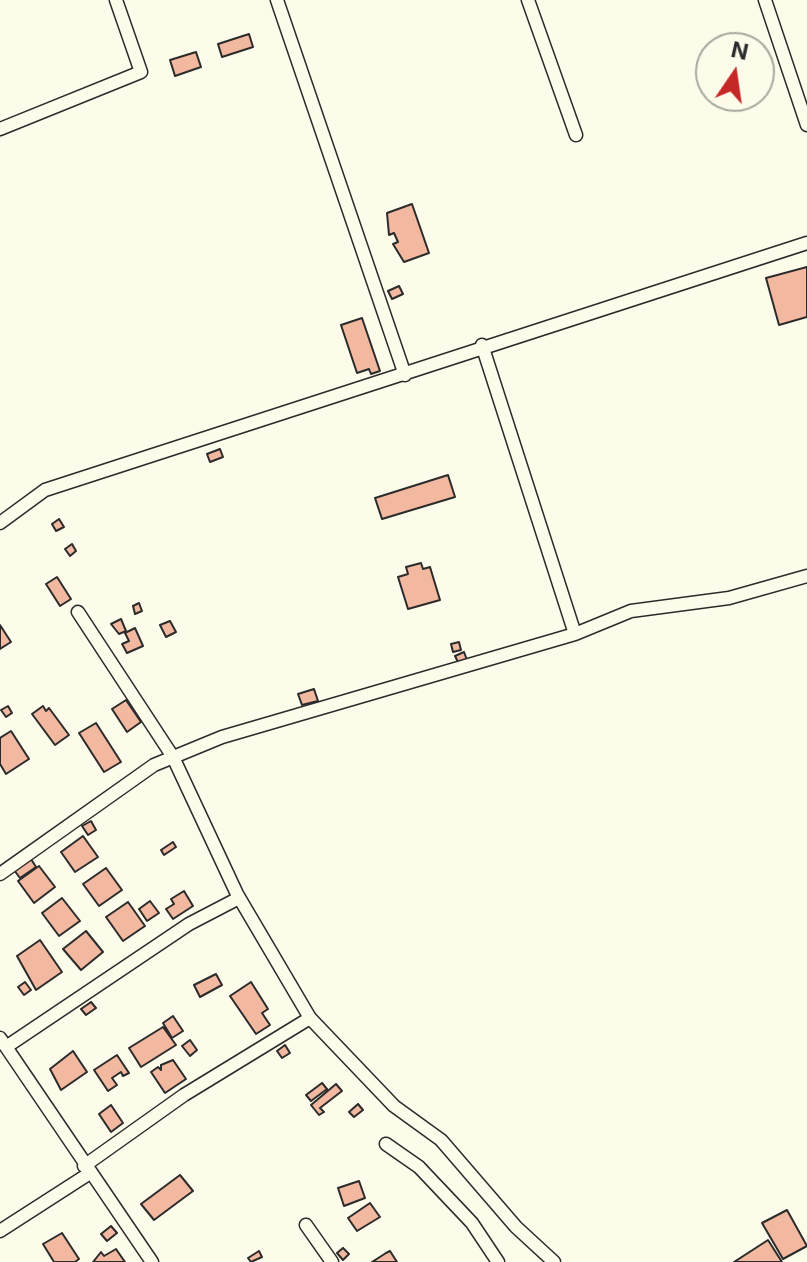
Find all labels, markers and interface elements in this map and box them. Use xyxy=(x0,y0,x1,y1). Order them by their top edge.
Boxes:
north arrow xyxy=(695,32,775,112)
text: N xyxy=(729,36,751,65)

